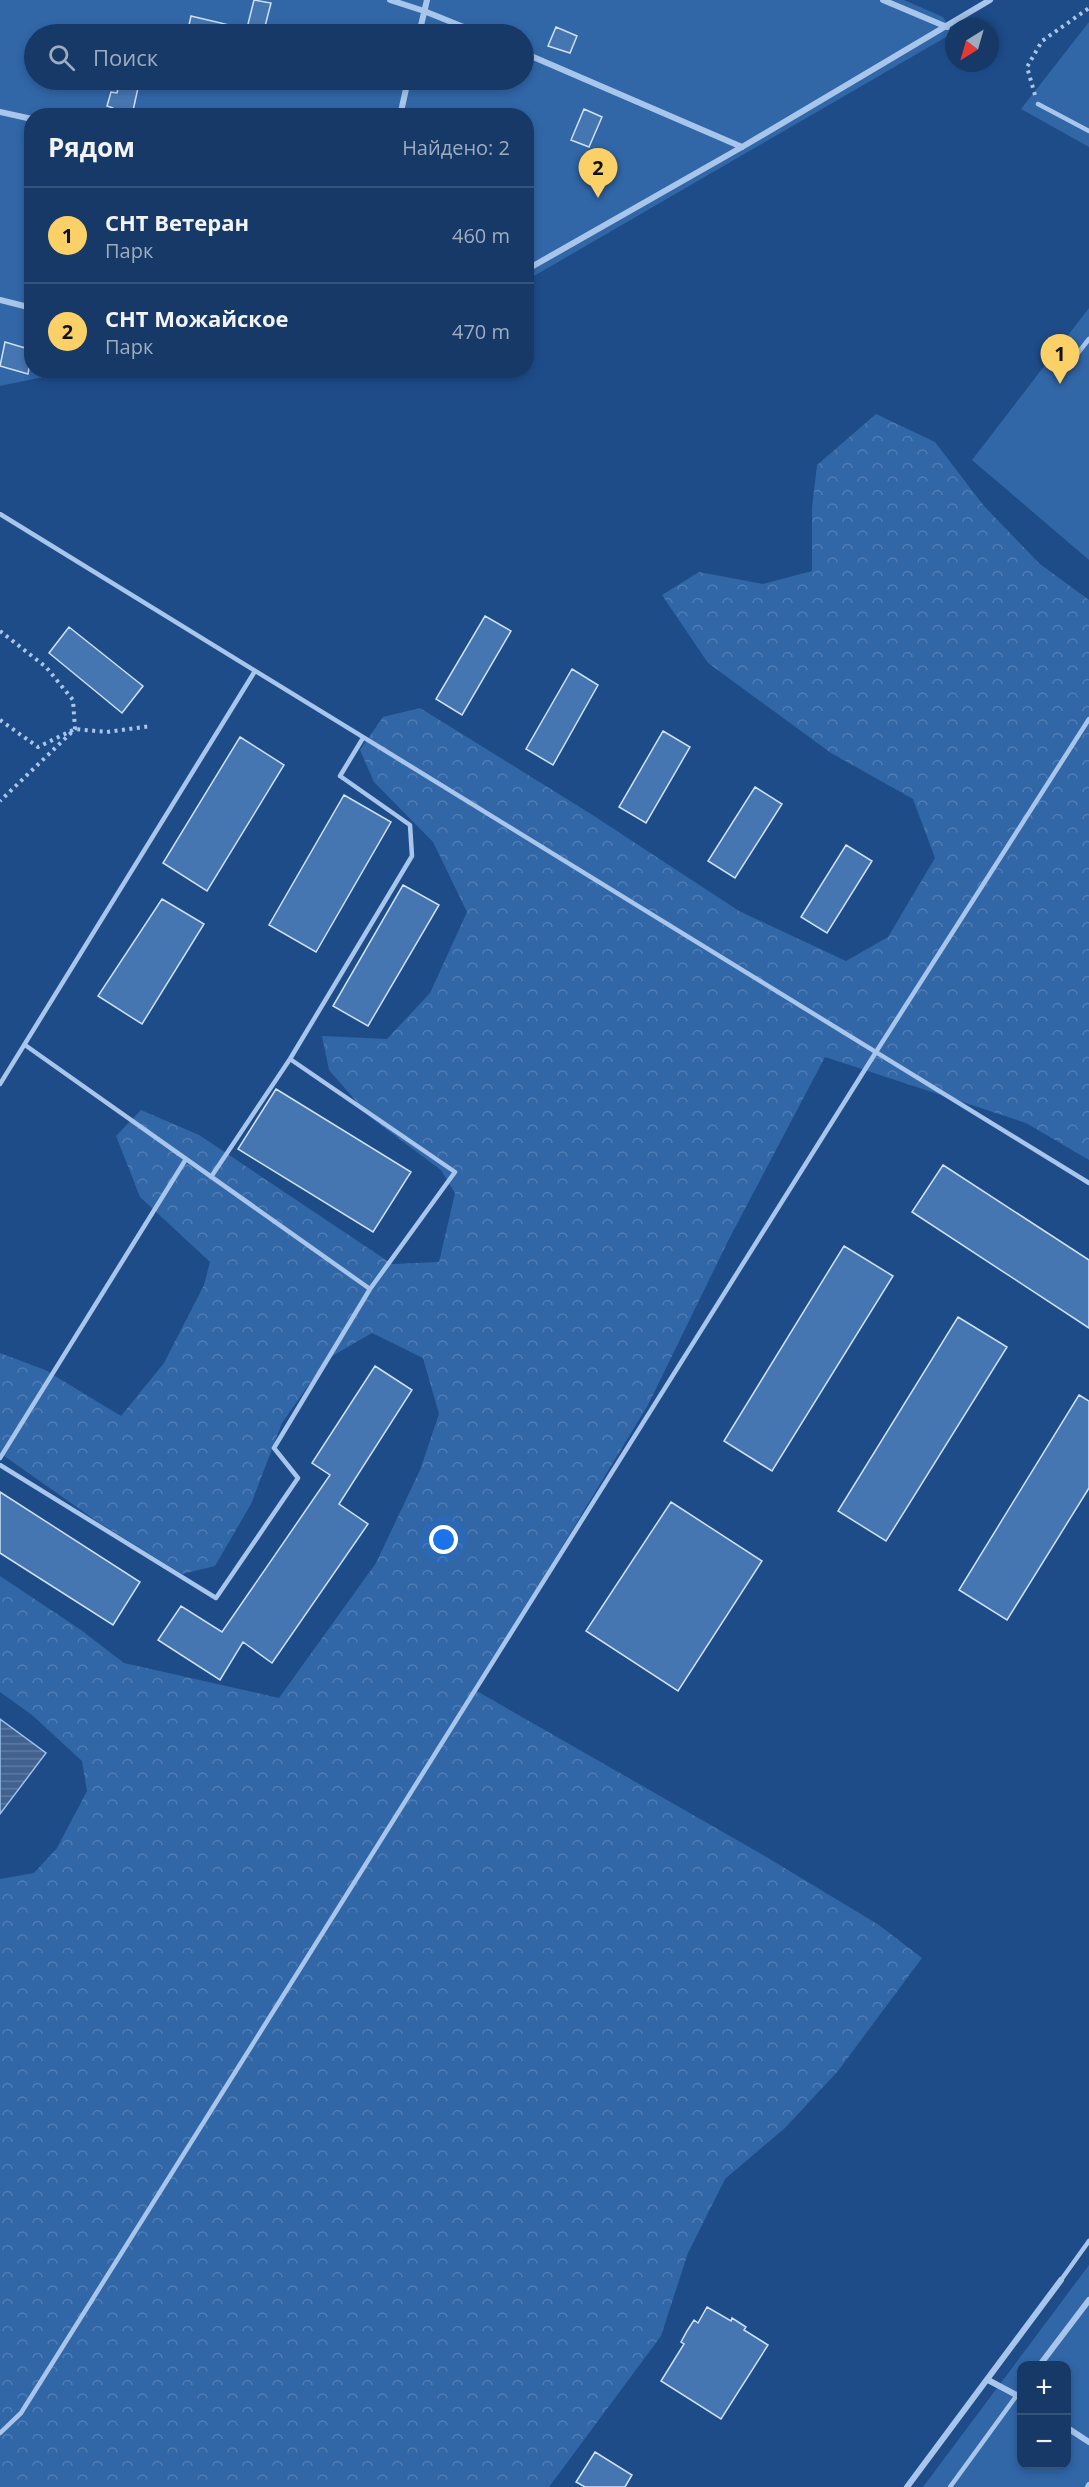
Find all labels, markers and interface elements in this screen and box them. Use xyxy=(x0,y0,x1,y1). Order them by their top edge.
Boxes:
north arrow xyxy=(945,18,999,72)
search box xyxy=(24,24,534,90)
icon: search xyxy=(45,41,78,74)
text: Поиск xyxy=(93,42,158,72)
text: Рядом xyxy=(48,129,135,165)
text: Найдено: 2 xyxy=(402,134,510,161)
pin: 2 xyxy=(578,148,618,198)
text: СНТ Ветеран xyxy=(105,207,249,237)
text: 1 xyxy=(62,222,73,249)
text: 460 m xyxy=(452,222,510,249)
text: Парк xyxy=(105,237,153,264)
text: СНТ Можайское xyxy=(105,303,289,333)
text: 2 xyxy=(62,318,73,345)
text: 470 m xyxy=(452,318,510,345)
text: Парк xyxy=(105,333,153,360)
pin: 1 xyxy=(1040,334,1080,384)
your location xyxy=(429,1525,458,1554)
map controls xyxy=(1017,2361,1071,2469)
button: + xyxy=(1017,2361,1071,2415)
button: − xyxy=(1017,2415,1071,2469)

